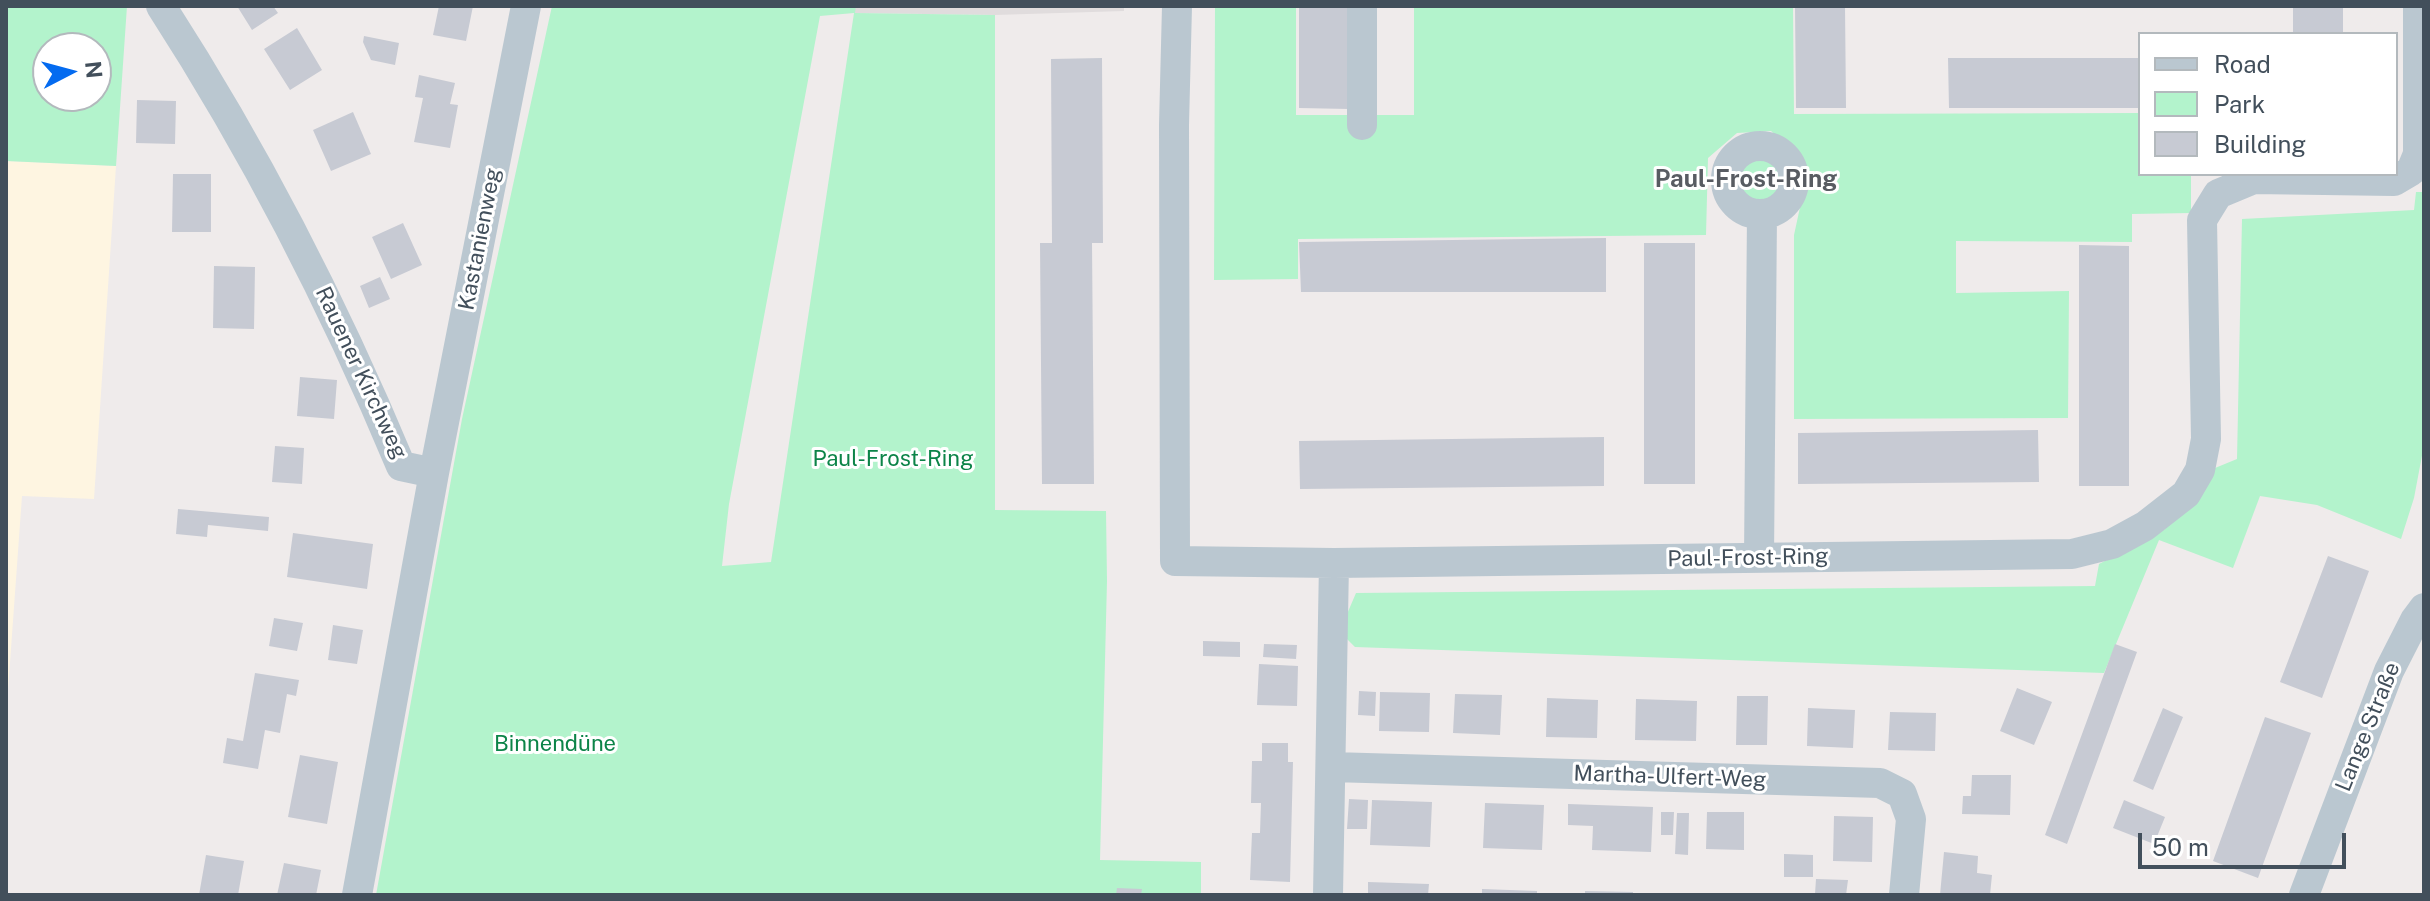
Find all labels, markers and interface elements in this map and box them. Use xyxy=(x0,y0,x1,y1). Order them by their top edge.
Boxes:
north arrow xyxy=(32,32,112,112)
legend xyxy=(2138,32,2398,176)
text: Road xyxy=(2214,50,2271,78)
text: N xyxy=(80,60,108,80)
text: Park xyxy=(2214,90,2265,118)
text: Building xyxy=(2214,130,2306,158)
street label: Kastanienweg xyxy=(453,166,507,312)
district label: Paul-Frost-Ring xyxy=(1655,166,1837,194)
street label: Rauener Kirchweg xyxy=(309,283,413,463)
park label: Paul-Frost-Ring xyxy=(812,446,974,472)
street label: Paul-Frost-Ring xyxy=(1667,543,1829,573)
street label: Lange Straße xyxy=(2330,659,2406,795)
park label: Binnendüne xyxy=(494,731,616,757)
street label: Martha-Ulfert-Weg xyxy=(1573,760,1767,794)
scale bar xyxy=(2142,817,2350,867)
text: 50 m xyxy=(2152,833,2209,861)

